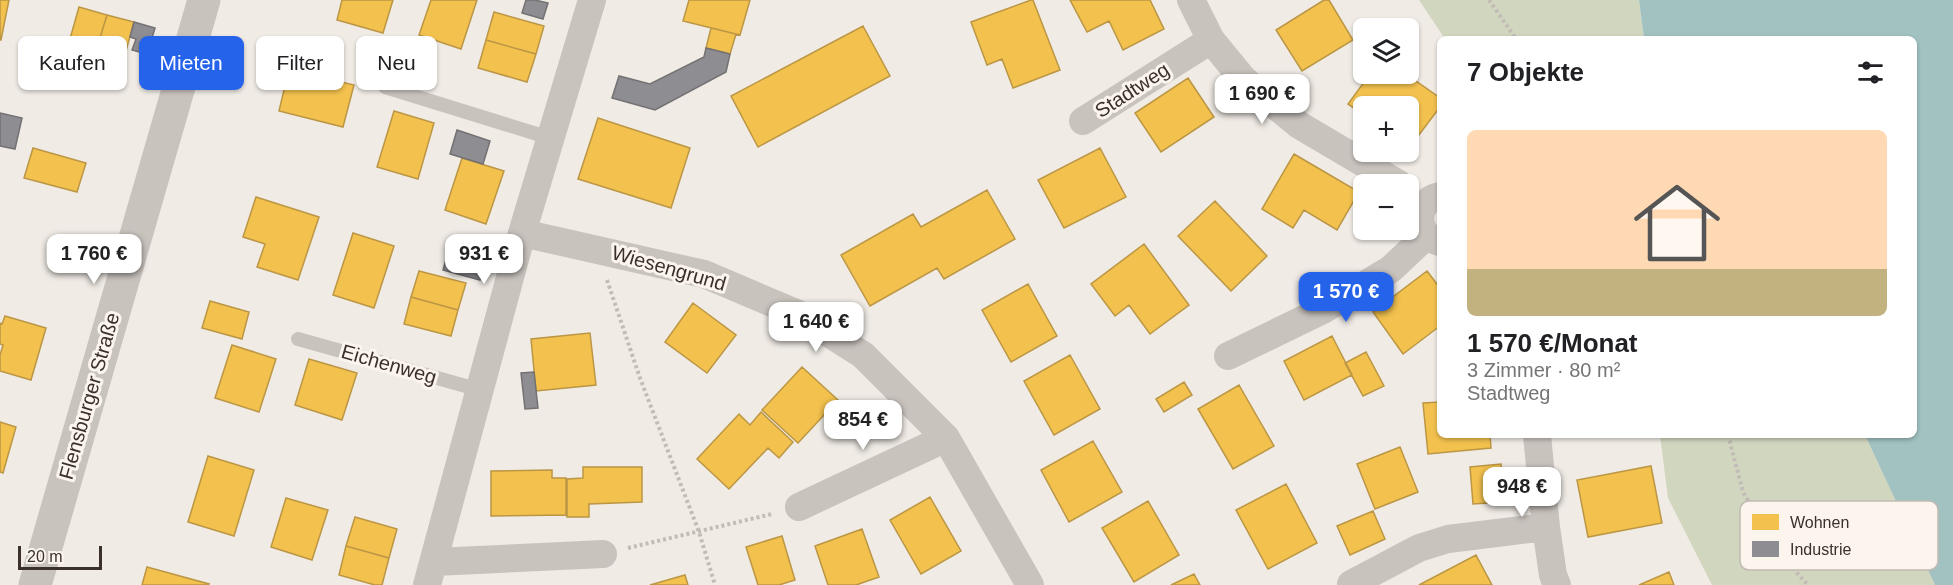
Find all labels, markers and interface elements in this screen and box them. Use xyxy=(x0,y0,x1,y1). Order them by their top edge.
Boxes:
map controls xyxy=(1353,18,1419,240)
button: layers xyxy=(1353,18,1419,84)
chip: Kaufen xyxy=(18,36,127,90)
chip: Mieten xyxy=(139,36,244,90)
chip: Filter xyxy=(256,36,344,90)
chip: Neu xyxy=(356,36,437,90)
icon: filters xyxy=(1854,56,1887,89)
text: 7 Objekte xyxy=(1467,57,1584,87)
street label: Stadtweg xyxy=(1091,58,1173,122)
pin: 1 690 € xyxy=(1207,74,1317,125)
text: 1 690 € xyxy=(1229,82,1295,104)
button: + xyxy=(1353,96,1419,162)
icon: home xyxy=(1623,169,1731,277)
button: − xyxy=(1353,174,1419,240)
pin: 1 760 € xyxy=(39,234,149,285)
pin: 931 € xyxy=(442,234,526,285)
street label: Wiesengrund xyxy=(609,241,729,295)
text: 1 760 € xyxy=(61,242,127,264)
text: 931 € xyxy=(459,242,509,264)
pin: 1 570 € xyxy=(1291,272,1401,323)
text: 1 570 € xyxy=(1313,280,1379,302)
pin: 1 640 € xyxy=(761,302,871,353)
street label: Flensburger Straße xyxy=(55,310,123,482)
text: 1 640 € xyxy=(783,310,849,332)
text: 1 570 €/Monat xyxy=(1467,328,1638,358)
street label: Eichenweg xyxy=(339,340,439,388)
text: 3 Zimmer · 80 m² xyxy=(1467,359,1620,381)
text: Stadtweg xyxy=(1467,382,1550,404)
pin: 854 € xyxy=(821,400,905,451)
text: 854 € xyxy=(838,408,888,430)
pin: 948 € xyxy=(1480,467,1564,518)
text: 948 € xyxy=(1497,475,1547,497)
legend xyxy=(1740,501,1938,570)
text: Wohnen xyxy=(1790,514,1849,531)
text: Industrie xyxy=(1790,541,1851,558)
scale bar xyxy=(18,543,102,570)
text: 20 m xyxy=(27,548,63,565)

